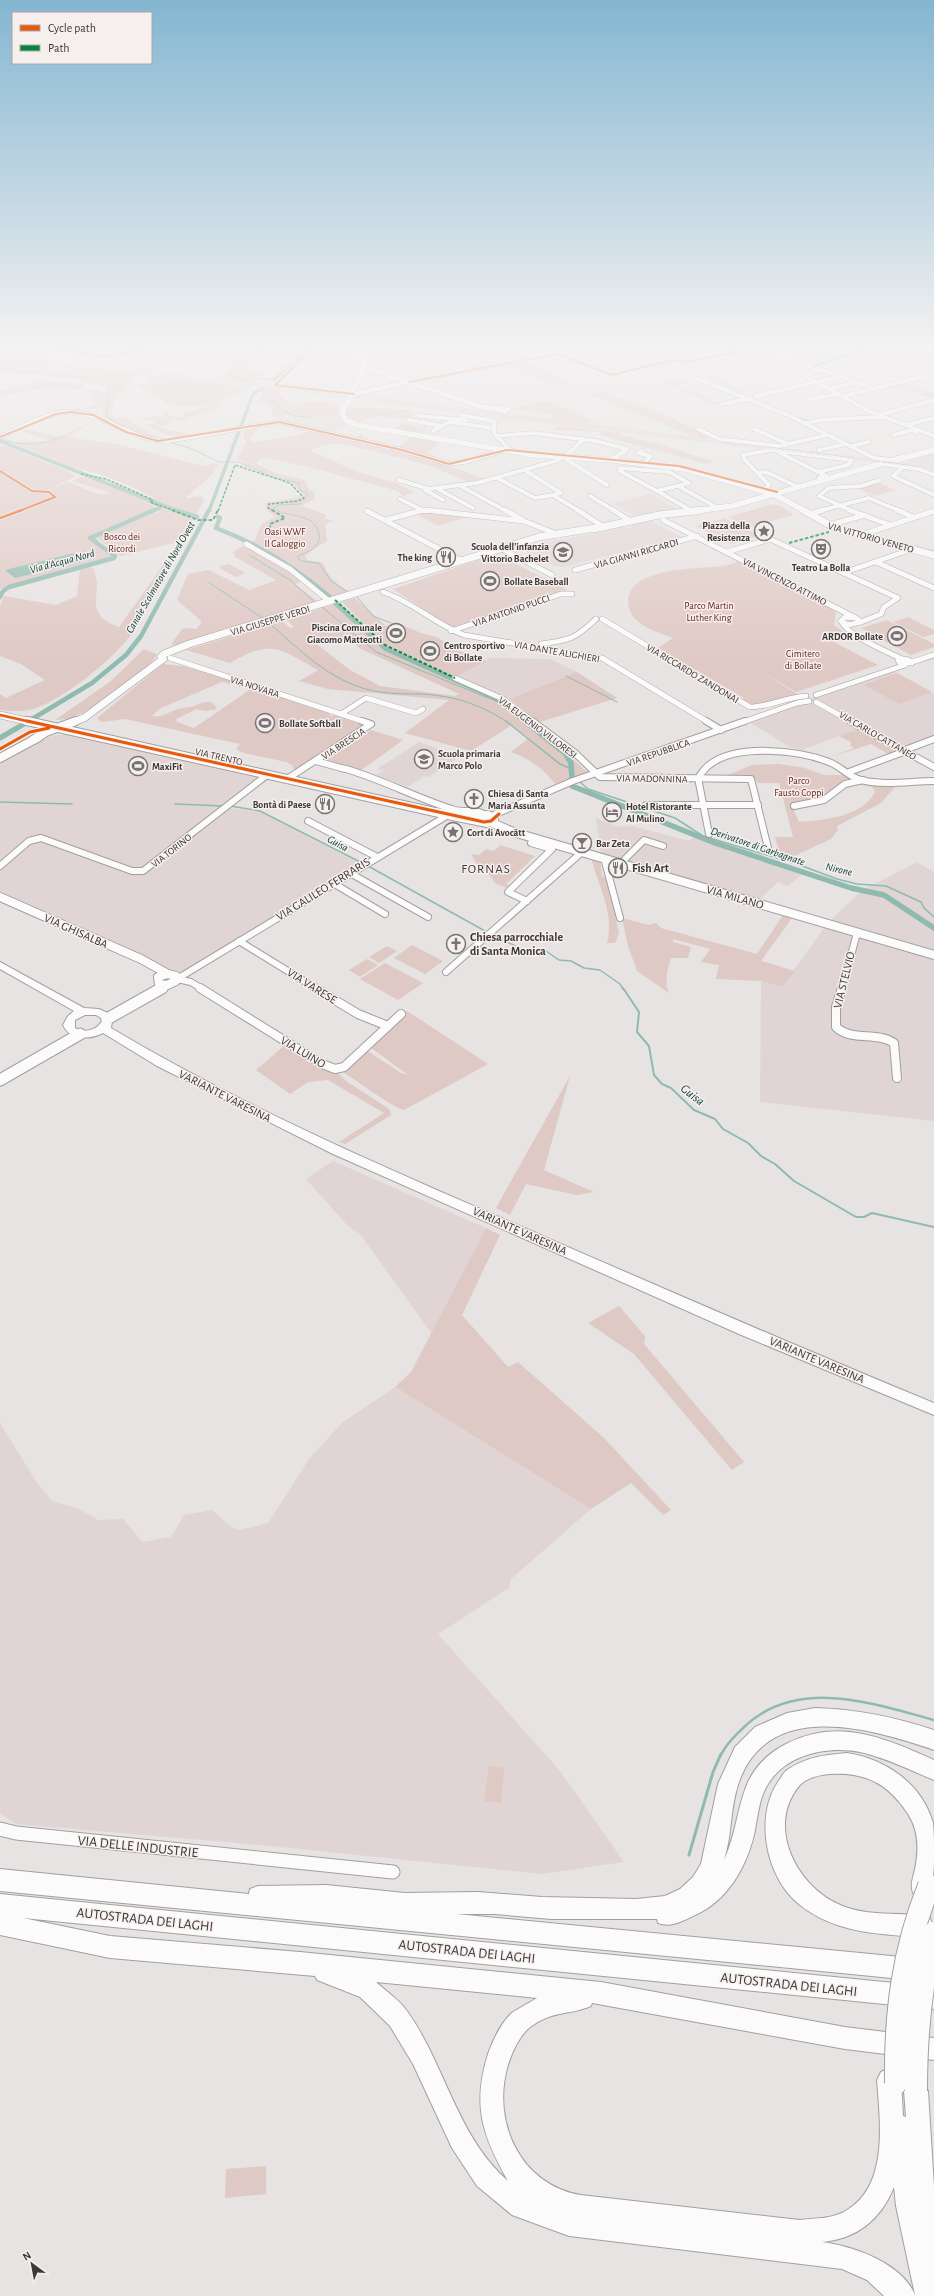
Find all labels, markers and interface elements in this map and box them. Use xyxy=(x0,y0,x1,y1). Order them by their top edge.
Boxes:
legend xyxy=(12,12,152,64)
text: Cycle path xyxy=(48,22,96,35)
text: Path xyxy=(48,42,70,54)
water label: Canale Scolmatore di Nord Ovest xyxy=(124,519,197,635)
place icon: Piazza della Resistenza xyxy=(753,520,775,542)
place label: Piazza della Resistenza xyxy=(702,521,750,543)
street label: VIA VITTORIO VENETO xyxy=(827,521,915,555)
park label: Oasi WWF Il Caloggio xyxy=(264,527,306,549)
park label: Bosco dei Ricordi xyxy=(104,532,140,554)
street label: VIA GIANNI RICCARDI xyxy=(593,537,680,571)
theatre icon: Teatro La Bolla xyxy=(810,538,832,560)
school or university icon: Scuola dell'infanzia Vittorio Bachelet xyxy=(552,541,574,563)
place label: Scuola dell'infanzia Vittorio Bachelet xyxy=(471,542,550,564)
restaurant icon: The king xyxy=(435,546,457,568)
water label: Via d'Acqua Nord xyxy=(29,548,96,575)
place label: The king xyxy=(398,553,433,563)
street label: VIA VINCENZO ATTIMO xyxy=(741,556,828,607)
place label: Teatro La Bolla xyxy=(792,563,850,573)
sports icon: Bollate Baseball xyxy=(479,570,501,592)
place label: Bollate Baseball xyxy=(504,577,569,587)
street label: VIA ANTONIO PUCCI xyxy=(471,593,551,629)
park label: Parco Martin Luther King xyxy=(684,601,734,623)
street label: VIA GIUSEPPE VERDI xyxy=(230,604,311,638)
sports icon: Piscina Comunale Giacomo Matteotti xyxy=(385,622,407,644)
place label: Piscina Comunale Giacomo Matteotti xyxy=(307,623,382,645)
sports icon: ARDOR Bollate xyxy=(886,625,908,647)
place label: ARDOR Bollate xyxy=(822,632,883,642)
sports icon: Centro sportivo di Bollate xyxy=(419,640,441,662)
street label: VIA DANTE ALIGHIERI xyxy=(513,640,601,664)
place label: Centro sportivo di Bollate xyxy=(444,641,505,663)
street label: VIA RICCARDO ZANDONAI xyxy=(644,642,740,705)
park label: Cimitero di Bollate xyxy=(785,649,822,671)
street label: VIA NOVARA xyxy=(229,674,281,700)
street label: VIA EUGENIO VILLORESI xyxy=(496,695,579,761)
street label: VIA CARLO CATTANEO xyxy=(837,710,918,762)
sports icon: Bollate Softball xyxy=(254,712,276,734)
place label: Bollate Softball xyxy=(279,719,341,729)
street label: VIA BRESCIA xyxy=(320,726,367,762)
street label: VIA REPUBBLICA xyxy=(626,737,691,768)
street label: VIA TRENTO xyxy=(194,747,244,767)
school or university icon: Scuola primaria Marco Polo xyxy=(413,748,435,770)
place label: Scuola primaria Marco Polo xyxy=(438,749,501,771)
sports icon: MaxiFit xyxy=(127,755,149,777)
place label: MaxiFit xyxy=(152,762,183,772)
street label: VIA MADONNINA xyxy=(616,773,688,785)
park label: Parco Fausto Coppi xyxy=(774,776,824,798)
church icon: Chiesa di Santa Maria Assunta xyxy=(463,788,485,810)
place label: Chiesa di Santa Maria Assunta xyxy=(488,789,549,811)
restaurant icon: Bontà di Paese xyxy=(314,793,336,815)
place label: Bontà di Paese xyxy=(253,800,311,810)
hotel icon: Hotel Ristorante Al Mulino xyxy=(601,801,623,823)
place label: Hotel Ristorante Al Mulino xyxy=(626,802,692,824)
place icon: Cort di Avocätt xyxy=(442,821,464,843)
water label: Derivatore di Garbagnate xyxy=(709,825,806,868)
place label: Cort di Avocätt xyxy=(467,828,526,838)
street label: VIA TORINO xyxy=(150,832,194,869)
bar icon: Bar Zeta xyxy=(571,832,593,854)
water label: Guisa xyxy=(325,833,350,854)
place label: Bar Zeta xyxy=(596,839,630,849)
street label: VIA GALILEO FERRARIS xyxy=(274,855,372,923)
restaurant icon: Fish Art xyxy=(607,857,629,879)
water label: Nirone xyxy=(825,861,853,878)
place label: Fish Art xyxy=(632,862,669,874)
district label: FORNAS xyxy=(461,863,511,876)
street label: VIA MILANO xyxy=(705,883,765,911)
street label: VIA GHISALBA xyxy=(42,912,110,950)
place label: Chiesa parrocchiale di Santa Monica xyxy=(470,931,563,957)
church icon: Chiesa parrocchiale di Santa Monica xyxy=(445,933,467,955)
street label: VIA STELVIO xyxy=(831,950,857,1010)
street label: VIA VARESE xyxy=(285,966,339,1006)
street label: VIA LUINO xyxy=(278,1034,328,1070)
street label: VARIANTE VARESINA xyxy=(177,1068,273,1124)
water label: Guisa xyxy=(678,1082,707,1108)
street label: VARIANTE VARESINA xyxy=(471,1205,569,1257)
street label: VARIANTE VARESINA xyxy=(768,1335,866,1385)
street label: VIA DELLE INDUSTRIE xyxy=(77,1834,199,1860)
street label: AUTOSTRADA DEI LAGHI xyxy=(76,1906,214,1934)
street label: AUTOSTRADA DEI LAGHI xyxy=(398,1938,536,1966)
street label: AUTOSTRADA DEI LAGHI xyxy=(720,1971,858,1999)
north arrow xyxy=(12,2244,52,2284)
text: N xyxy=(21,2249,33,2263)

